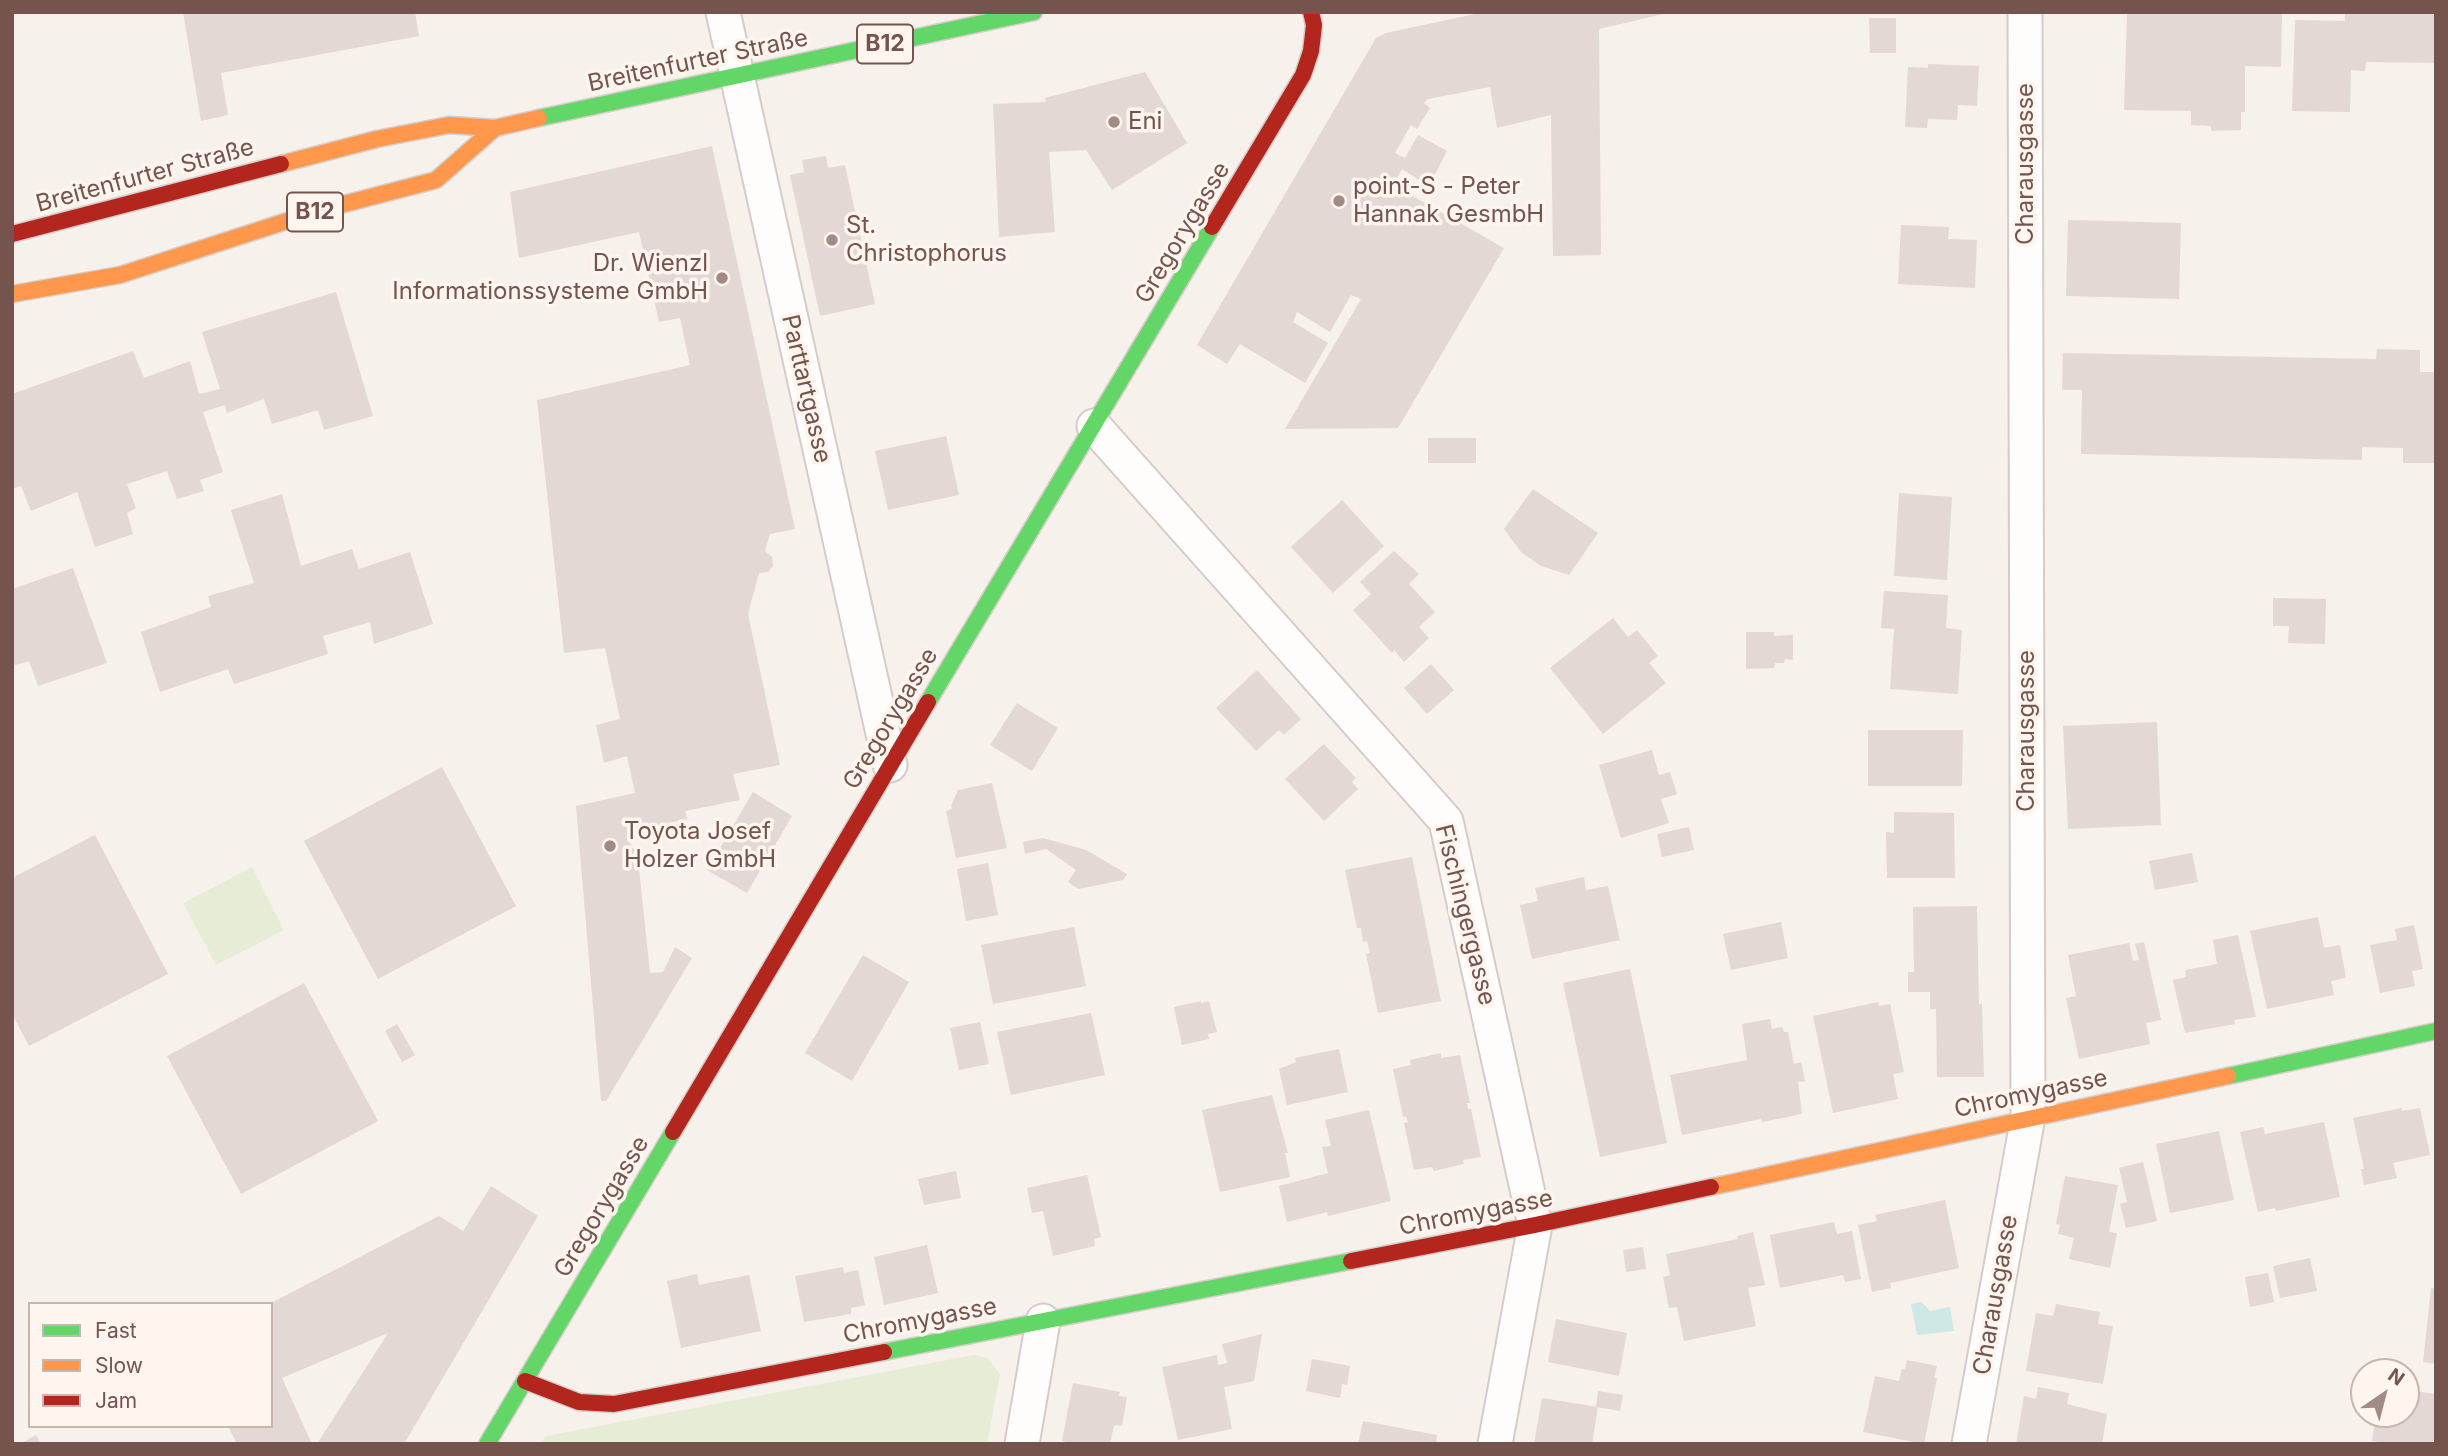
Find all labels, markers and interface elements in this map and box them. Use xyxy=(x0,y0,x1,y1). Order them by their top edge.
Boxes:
street label: Breitenfurter Straße xyxy=(585,24,811,98)
road number: B12 xyxy=(857,24,913,64)
street label: Charausgasse xyxy=(2012,83,2040,245)
place label: Eni xyxy=(1128,108,1162,136)
marker: Eni xyxy=(1106,114,1122,130)
street label: Breitenfurter Straße xyxy=(33,133,257,219)
street label: Gregorygasse xyxy=(1130,157,1236,309)
place label: point-S - Peter Hannak GesmbH xyxy=(1353,173,1544,229)
road number: B12 xyxy=(287,192,343,232)
marker: point-S - Peter Hannak GesmbH xyxy=(1331,193,1347,209)
place label: St. Christophorus xyxy=(846,212,1007,268)
marker: St. Christophorus xyxy=(824,232,840,248)
place label: Dr. Wienzl Informationssysteme GmbH xyxy=(392,250,708,306)
marker: Dr. Wienzl Informationssysteme GmbH xyxy=(714,270,730,286)
street label: Parttartgasse xyxy=(775,312,837,466)
street label: Gregorygasse xyxy=(838,643,944,795)
street label: Charausgasse xyxy=(2013,650,2041,812)
place label: Toyota Josef Holzer GmbH xyxy=(624,818,776,874)
street label: Fischingergasse xyxy=(1429,822,1501,1008)
marker: Toyota Josef Holzer GmbH xyxy=(602,838,618,854)
street label: Chromygasse xyxy=(1952,1064,2110,1124)
street label: Gregorygasse xyxy=(549,1131,655,1283)
street label: Chromygasse xyxy=(1397,1184,1555,1242)
street label: Charausgasse xyxy=(1968,1213,2024,1377)
street label: Chromygasse xyxy=(841,1292,999,1350)
legend xyxy=(28,1302,273,1428)
text: Fast xyxy=(95,1318,137,1343)
text: Slow xyxy=(95,1353,143,1378)
north arrow xyxy=(2350,1358,2420,1428)
text: N xyxy=(2384,1363,2409,1391)
text: Jam xyxy=(95,1388,137,1413)

